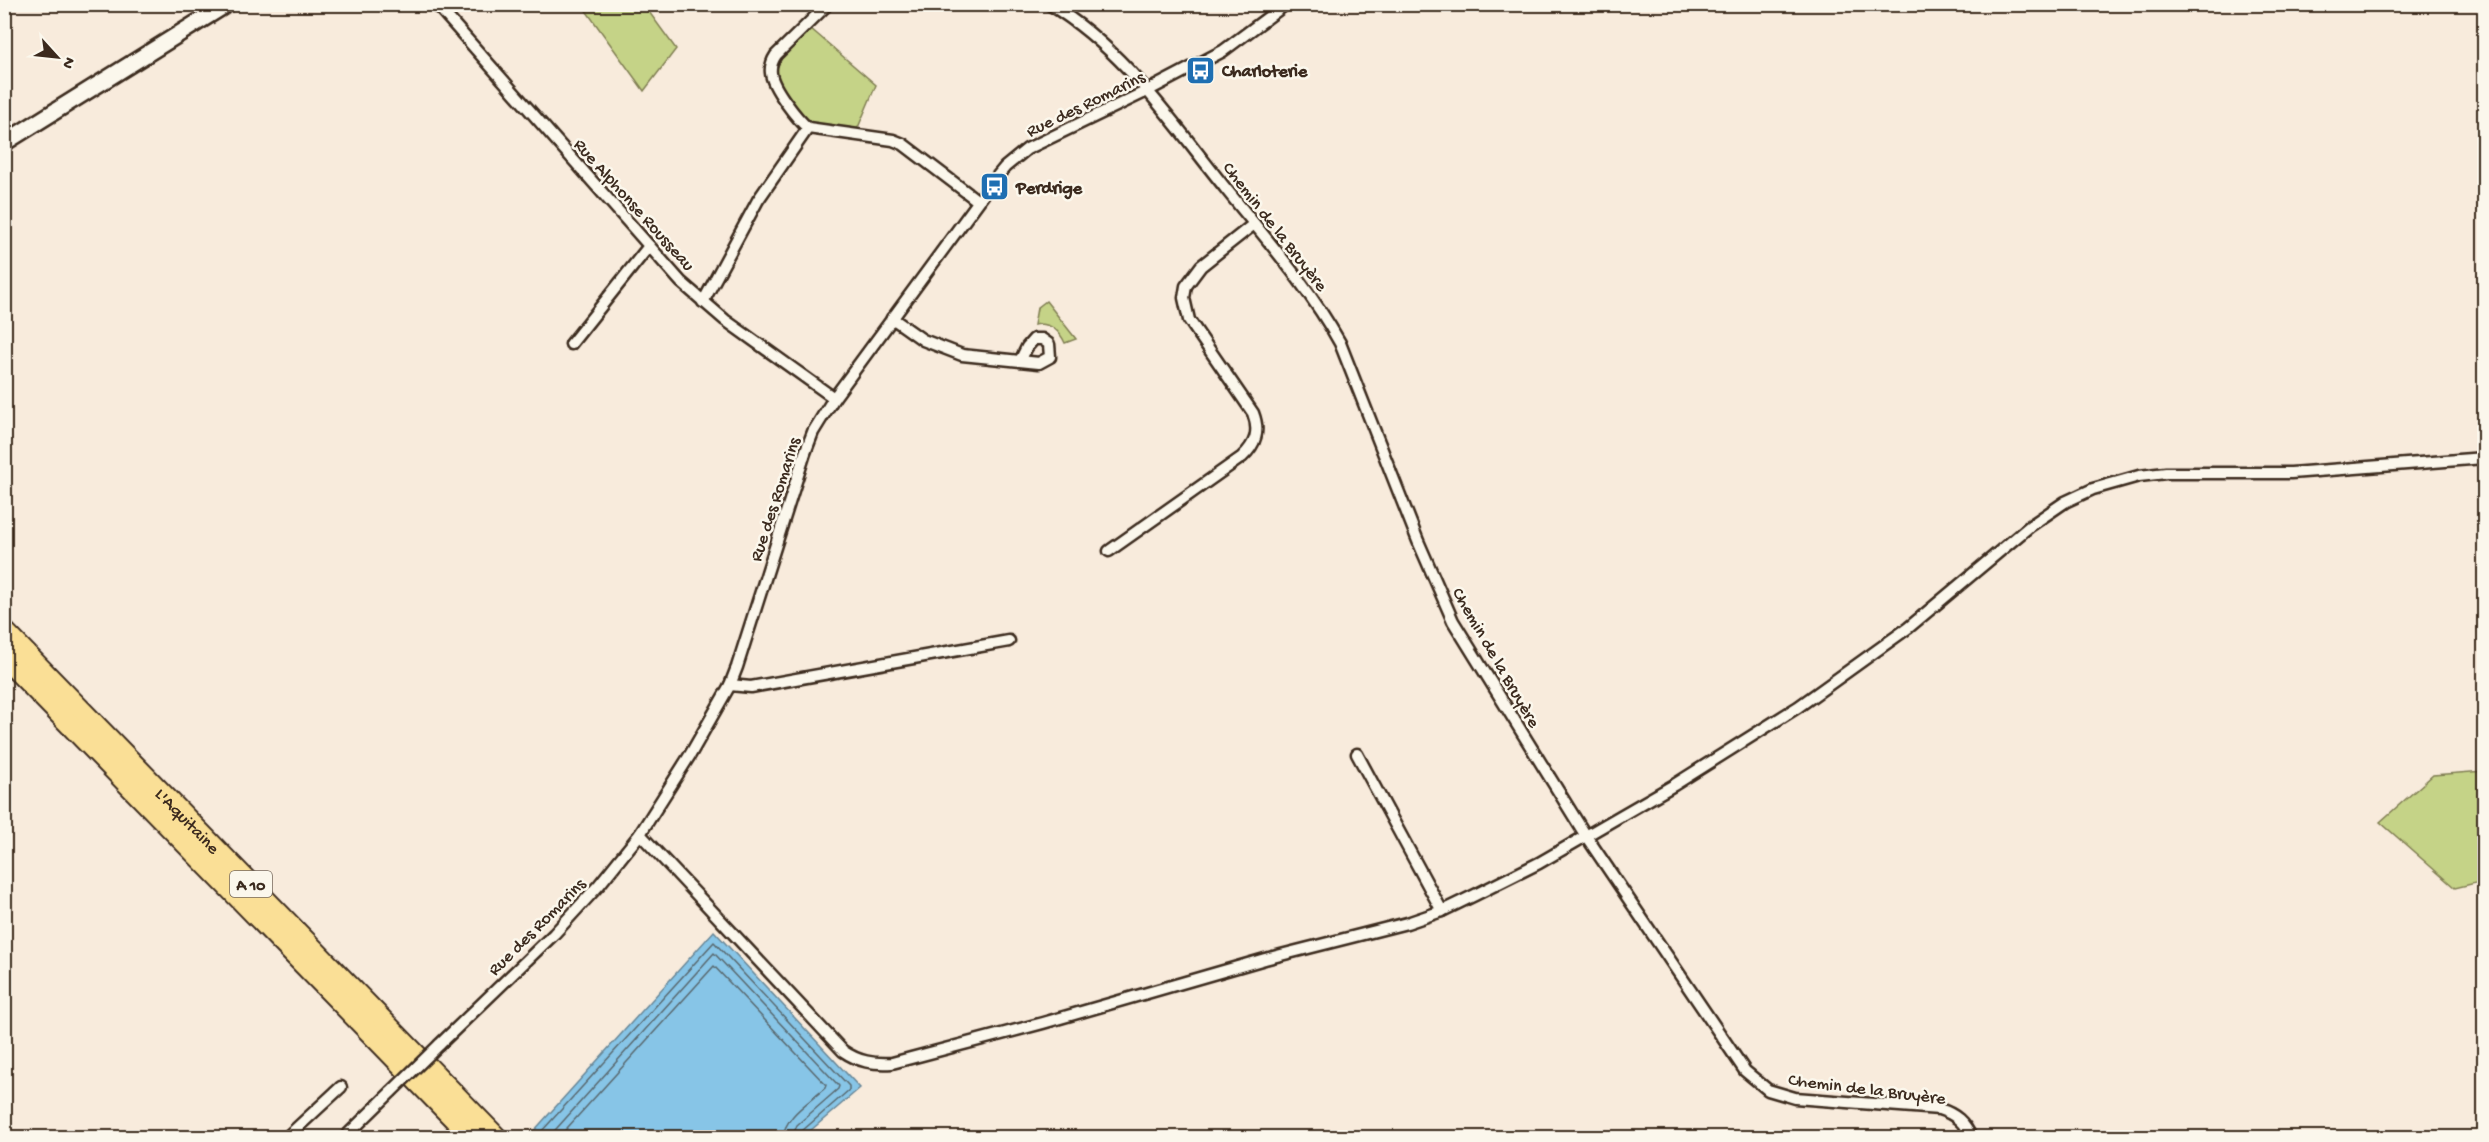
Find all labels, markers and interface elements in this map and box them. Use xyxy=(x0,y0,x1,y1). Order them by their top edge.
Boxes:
north arrow xyxy=(27,27,87,87)
text: N xyxy=(56,53,78,72)
bus stop icon: Charloterie xyxy=(1185,54,1217,86)
place label: Charloterie xyxy=(1221,62,1308,83)
street label: Rue des Romarins xyxy=(1023,67,1150,143)
street label: Rue Alphonse Rousseau xyxy=(568,135,698,277)
street label: Chemin de la Bruyère xyxy=(1217,159,1331,297)
bus stop icon: Perdrige xyxy=(979,171,1011,203)
place label: Perdrige xyxy=(1015,179,1083,200)
street label: Rue des Romarins xyxy=(746,434,807,564)
street label: Chemin de la Bruyère xyxy=(1446,584,1544,733)
street label: L'Aquitaine xyxy=(149,785,224,860)
road number: A 10 xyxy=(230,871,272,897)
street label: Rue des Romarins xyxy=(485,874,592,981)
street label: Chemin de la Bruyère xyxy=(1787,1070,1947,1111)

